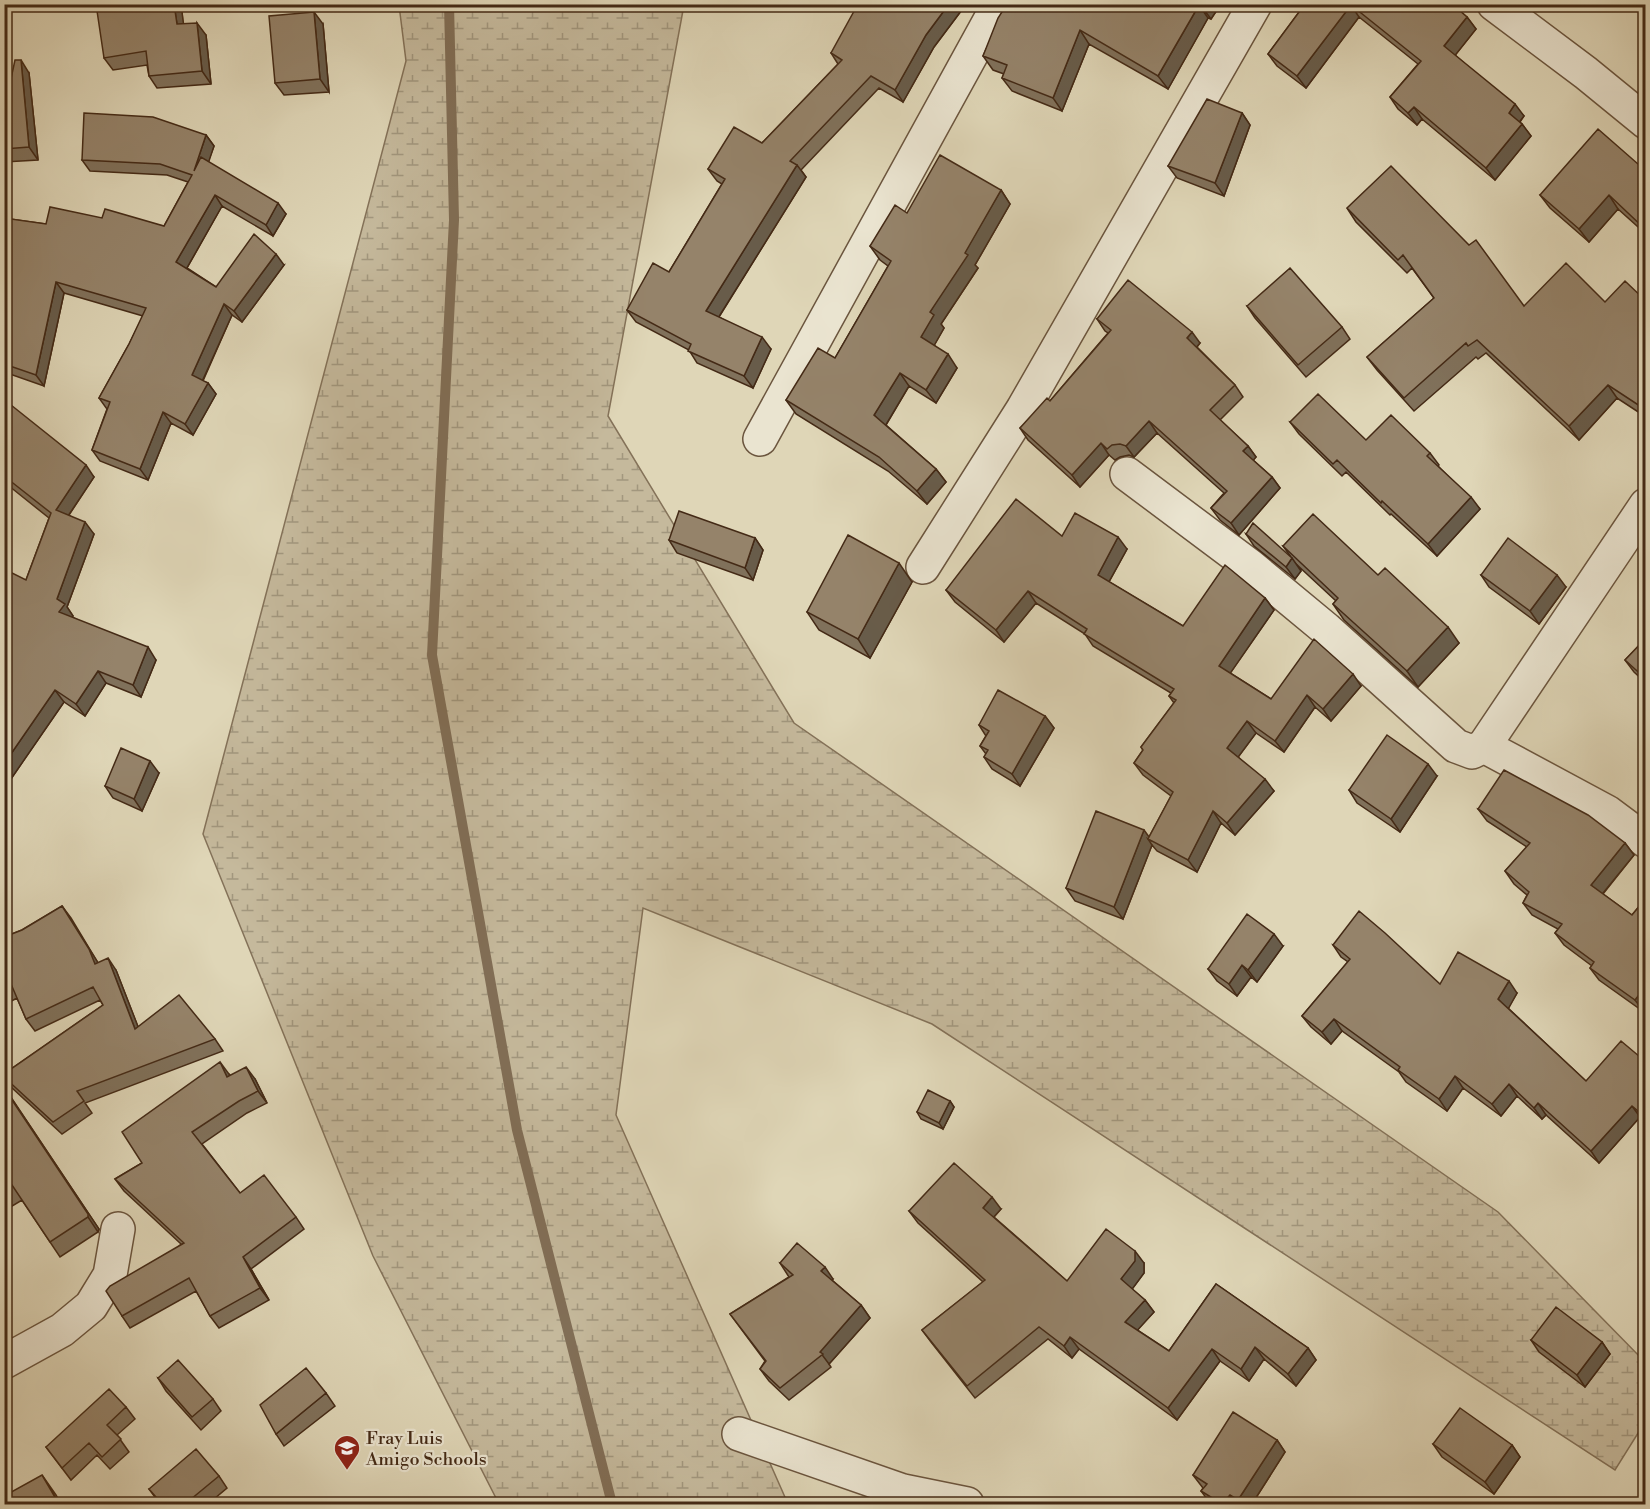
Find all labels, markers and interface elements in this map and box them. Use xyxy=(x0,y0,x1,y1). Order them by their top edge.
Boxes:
place label: Fray Luis Amigo Schools xyxy=(365,1427,487,1471)
school or university icon: Fray Luis Amigo Schools xyxy=(332,1433,362,1471)

